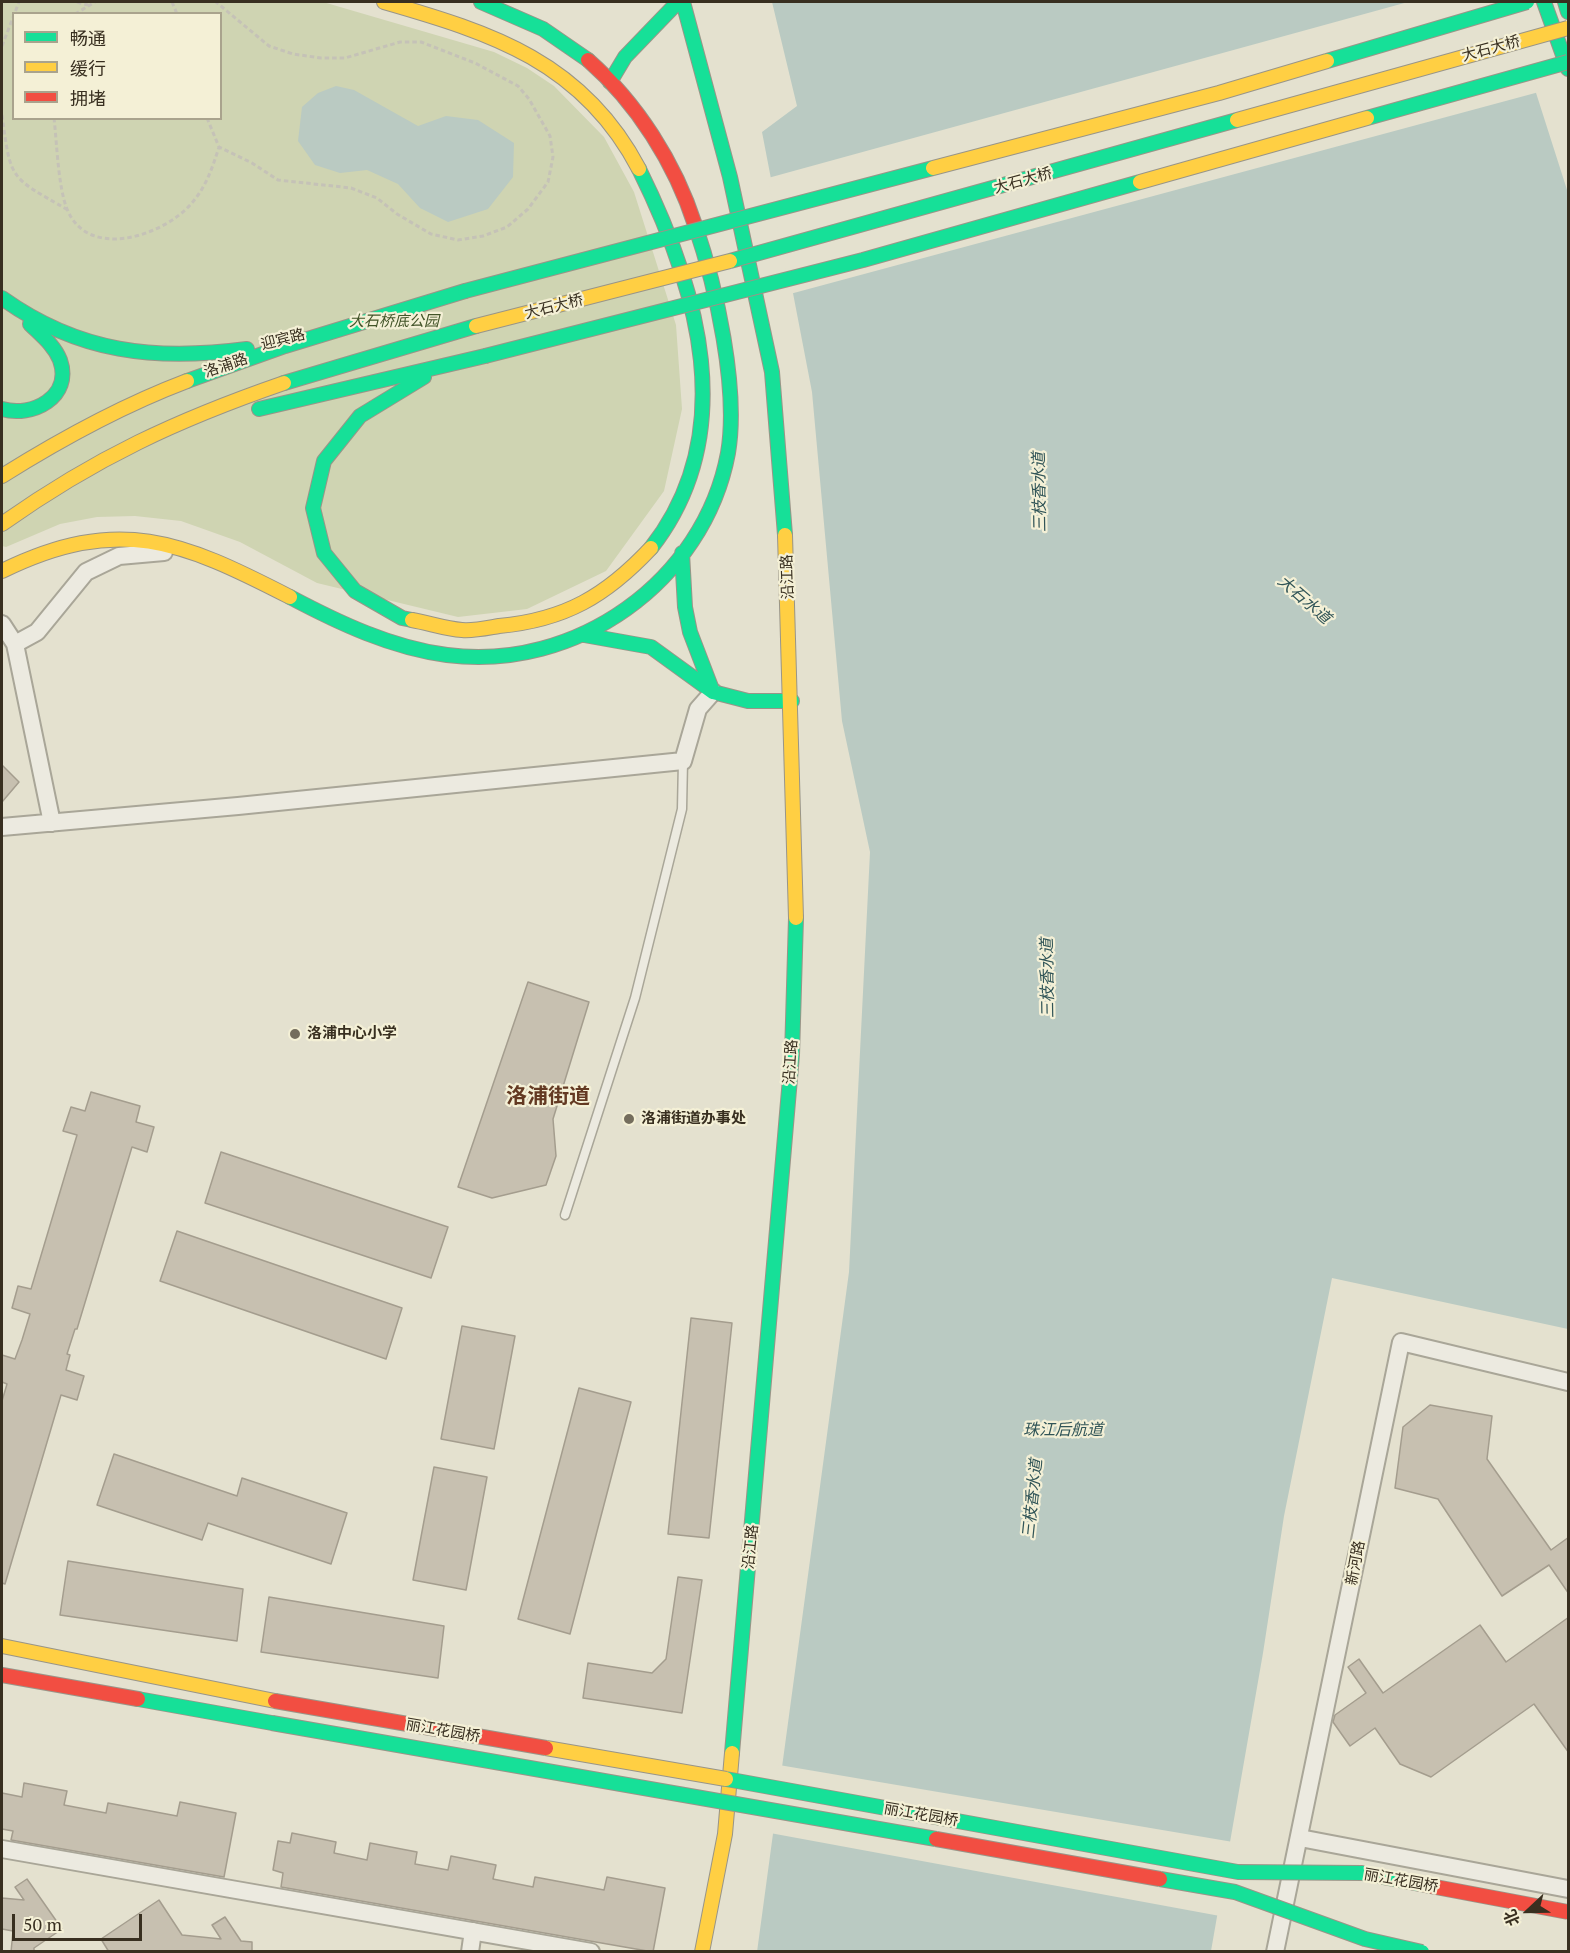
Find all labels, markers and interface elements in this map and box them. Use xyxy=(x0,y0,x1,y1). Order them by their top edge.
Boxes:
legend xyxy=(12,12,222,120)
text: 畅通 xyxy=(70,26,106,50)
street label: 大石大桥 xyxy=(1460,33,1522,65)
text: 缓行 xyxy=(70,56,106,80)
text: 拥堵 xyxy=(70,86,106,110)
street label: 大石大桥 xyxy=(992,165,1054,197)
street label: 大石大桥 xyxy=(523,291,585,323)
park label: 大石桥底公园 xyxy=(349,313,439,331)
street label: 迎宾路 xyxy=(259,326,307,354)
street label: 洛浦路 xyxy=(202,350,250,382)
water label: 三枝香水道 xyxy=(1030,452,1050,532)
street label: 沿江路 xyxy=(778,554,798,600)
water label: 大石水道 xyxy=(1274,572,1334,628)
water label: 三枝香水道 xyxy=(1038,938,1058,1018)
place label: 洛浦中心小学 xyxy=(307,1025,397,1043)
marker: 洛浦中心小学 xyxy=(288,1027,302,1041)
street label: 沿江路 xyxy=(780,1039,802,1085)
district label: 洛浦街道 xyxy=(506,1084,590,1110)
place label: 洛浦街道办事处 xyxy=(641,1110,746,1128)
marker: 洛浦街道办事处 xyxy=(622,1112,636,1126)
water label: 珠江后航道 xyxy=(1023,1420,1103,1440)
water label: 三枝香水道 xyxy=(1019,1458,1047,1540)
street label: 沿江路 xyxy=(740,1524,762,1570)
street label: 新河路 xyxy=(1343,1539,1369,1587)
street label: 丽江花园桥 xyxy=(405,1716,481,1746)
street label: 丽江花园桥 xyxy=(883,1800,959,1830)
street label: 丽江花园桥 xyxy=(1363,1866,1439,1896)
north arrow xyxy=(1498,1881,1558,1941)
scale bar xyxy=(15,1902,146,1940)
text: 北 xyxy=(1498,1906,1525,1929)
text: 50 m xyxy=(23,1912,62,1936)

